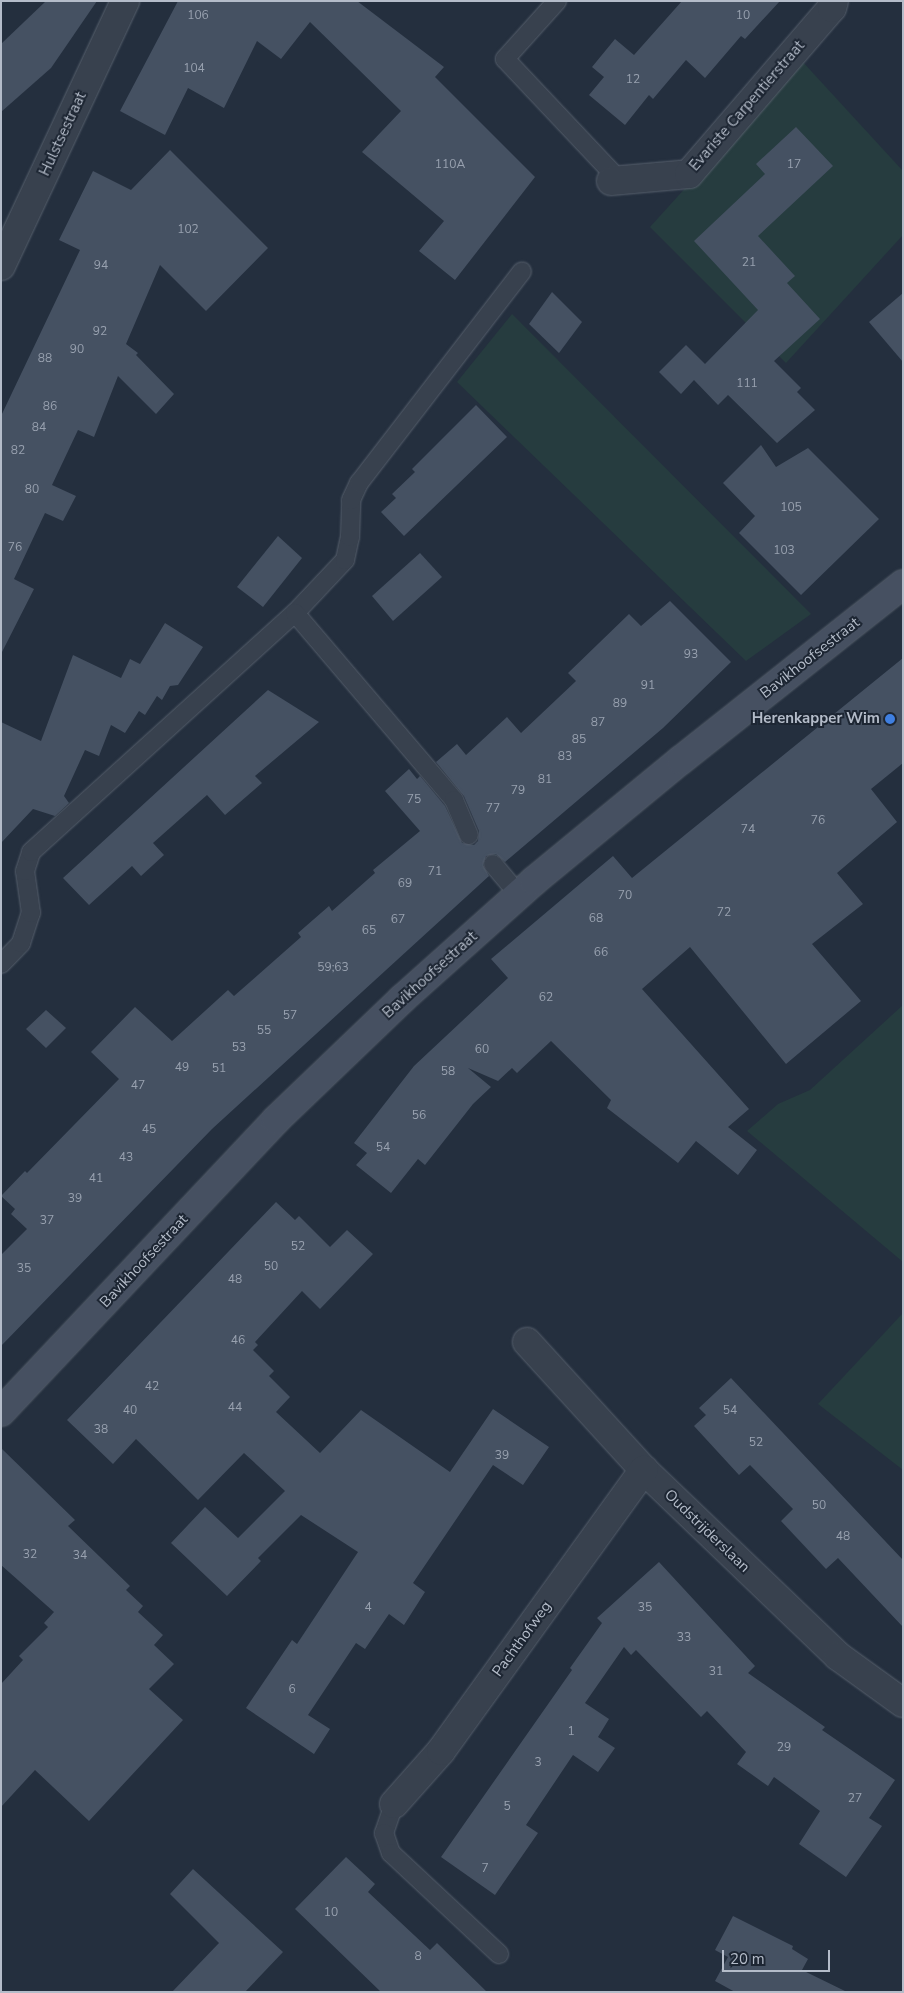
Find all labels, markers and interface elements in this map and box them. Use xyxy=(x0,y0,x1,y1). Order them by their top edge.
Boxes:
house number: 106 xyxy=(187,9,209,23)
house number: 10 xyxy=(736,9,750,23)
street label: Evariste Carpentierstraat xyxy=(686,37,808,175)
house number: 104 xyxy=(183,62,205,76)
house number: 12 xyxy=(626,73,640,87)
street label: Hulstsestraat xyxy=(36,89,90,179)
house number: 110A xyxy=(435,158,465,172)
house number: 17 xyxy=(787,158,801,172)
house number: 102 xyxy=(177,223,199,237)
house number: 21 xyxy=(742,256,756,270)
house number: 94 xyxy=(94,259,108,273)
house number: 92 xyxy=(93,325,107,339)
house number: 90 xyxy=(70,343,84,357)
house number: 88 xyxy=(38,352,52,366)
house number: 111 xyxy=(736,377,758,391)
house number: 86 xyxy=(43,400,57,414)
house number: 84 xyxy=(32,421,46,435)
house number: 82 xyxy=(11,444,25,458)
house number: 80 xyxy=(25,483,39,497)
house number: 105 xyxy=(780,501,802,515)
house number: 76 xyxy=(8,541,22,555)
house number: 103 xyxy=(773,544,795,558)
street label: Bavikhoofsestraat xyxy=(757,614,863,702)
house number: 93 xyxy=(684,648,698,662)
house number: 91 xyxy=(641,679,655,693)
house number: 89 xyxy=(613,697,627,711)
place label: Herenkapper Wim xyxy=(752,710,880,728)
marker: Herenkapper Wim xyxy=(884,713,896,725)
house number: 87 xyxy=(591,716,605,730)
house number: 85 xyxy=(572,733,586,747)
house number: 83 xyxy=(558,750,572,764)
house number: 81 xyxy=(538,773,552,787)
house number: 79 xyxy=(511,784,525,798)
house number: 75 xyxy=(407,793,421,807)
house number: 77 xyxy=(486,802,500,816)
house number: 76 xyxy=(811,814,825,828)
house number: 74 xyxy=(741,823,755,837)
house number: 71 xyxy=(428,865,442,879)
house number: 69 xyxy=(398,877,412,891)
house number: 70 xyxy=(618,889,632,903)
house number: 72 xyxy=(717,906,731,920)
house number: 68 xyxy=(589,912,603,926)
house number: 67 xyxy=(391,913,405,927)
house number: 65 xyxy=(362,924,376,938)
street label: Bavikhoofsestraat xyxy=(379,928,481,1022)
house number: 66 xyxy=(594,946,608,960)
house number: 59;63 xyxy=(317,961,349,975)
house number: 62 xyxy=(539,991,553,1005)
house number: 57 xyxy=(283,1009,297,1023)
house number: 55 xyxy=(257,1024,271,1038)
house number: 53 xyxy=(232,1041,246,1055)
house number: 60 xyxy=(475,1043,489,1057)
house number: 49 xyxy=(175,1061,189,1075)
house number: 51 xyxy=(212,1062,226,1076)
house number: 58 xyxy=(441,1065,455,1079)
house number: 47 xyxy=(131,1079,145,1093)
house number: 56 xyxy=(412,1109,426,1123)
house number: 45 xyxy=(142,1123,156,1137)
house number: 54 xyxy=(376,1141,390,1155)
house number: 43 xyxy=(119,1151,133,1165)
house number: 41 xyxy=(89,1172,103,1186)
house number: 39 xyxy=(68,1192,82,1206)
street label: Bavikhoofsestraat xyxy=(96,1211,192,1311)
house number: 37 xyxy=(40,1214,54,1228)
house number: 52 xyxy=(291,1240,305,1254)
house number: 50 xyxy=(264,1260,278,1274)
house number: 35 xyxy=(17,1262,31,1276)
house number: 48 xyxy=(228,1273,242,1287)
house number: 46 xyxy=(231,1334,245,1348)
house number: 42 xyxy=(145,1380,159,1394)
house number: 44 xyxy=(228,1401,242,1415)
house number: 40 xyxy=(123,1404,137,1418)
house number: 54 xyxy=(723,1404,737,1418)
house number: 38 xyxy=(94,1423,108,1437)
house number: 52 xyxy=(749,1436,763,1450)
house number: 39 xyxy=(495,1449,509,1463)
street label: Oudstrijderslaan xyxy=(661,1486,753,1576)
house number: 50 xyxy=(812,1499,826,1513)
house number: 48 xyxy=(836,1530,850,1544)
house number: 32 xyxy=(23,1548,37,1562)
house number: 34 xyxy=(73,1549,87,1563)
street label: Pachthofweg xyxy=(489,1598,555,1680)
house number: 4 xyxy=(364,1601,372,1615)
house number: 35 xyxy=(638,1601,652,1615)
house number: 33 xyxy=(677,1631,691,1645)
house number: 31 xyxy=(709,1665,723,1679)
house number: 6 xyxy=(288,1683,296,1697)
house number: 1 xyxy=(567,1725,575,1739)
house number: 29 xyxy=(777,1741,791,1755)
house number: 3 xyxy=(534,1756,542,1770)
house number: 27 xyxy=(848,1792,862,1806)
house number: 5 xyxy=(503,1800,511,1814)
house number: 7 xyxy=(481,1862,489,1876)
house number: 10 xyxy=(324,1906,338,1920)
scale bar xyxy=(724,1940,832,1972)
text: 20 m xyxy=(730,1949,765,1969)
house number: 8 xyxy=(414,1950,422,1964)

